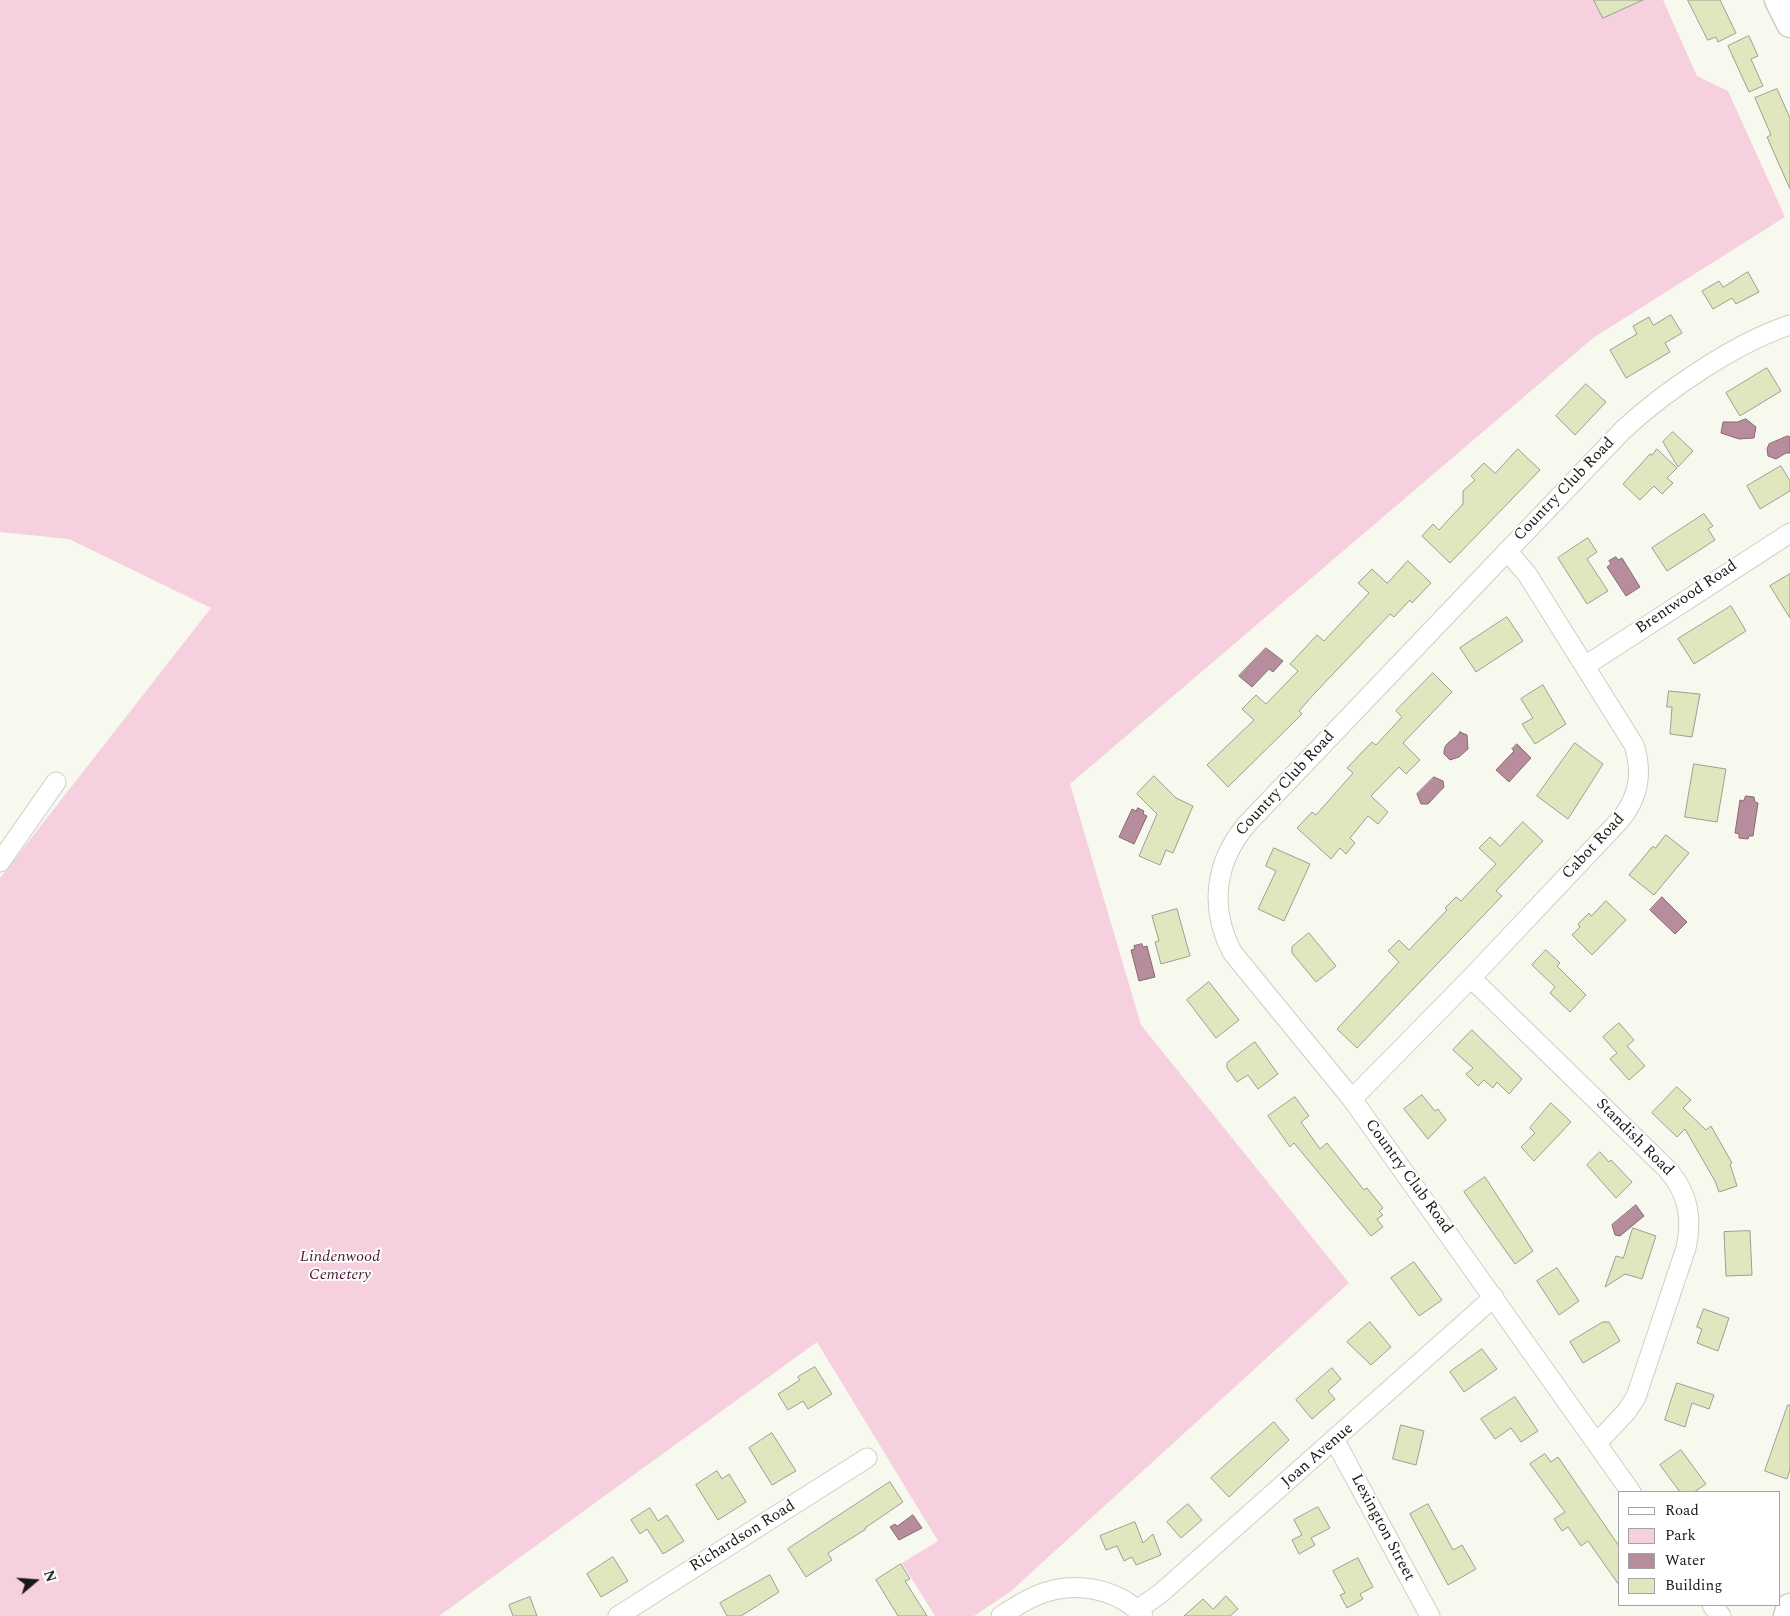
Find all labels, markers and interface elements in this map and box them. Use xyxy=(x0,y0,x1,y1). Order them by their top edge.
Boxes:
street label: Country Club Road xyxy=(1511,434,1619,546)
street label: Brentwood Road xyxy=(1633,557,1741,639)
street label: Country Club Road xyxy=(1232,727,1340,841)
street label: Cabot Road xyxy=(1559,810,1629,884)
street label: Standish Road xyxy=(1591,1095,1677,1181)
street label: Country Club Road xyxy=(1360,1116,1456,1238)
park label: Lindenwood Cemetery xyxy=(300,1248,380,1286)
street label: Joan Avenue xyxy=(1278,1420,1358,1492)
street label: Lexington Street xyxy=(1346,1471,1418,1585)
legend xyxy=(1618,1491,1780,1606)
street label: Richardson Road xyxy=(687,1497,799,1577)
text: Road xyxy=(1665,1499,1699,1522)
text: Park xyxy=(1665,1524,1696,1547)
text: Water xyxy=(1665,1549,1705,1572)
north arrow xyxy=(10,1556,60,1606)
text: N xyxy=(38,1568,61,1585)
text: Building xyxy=(1665,1574,1722,1597)

